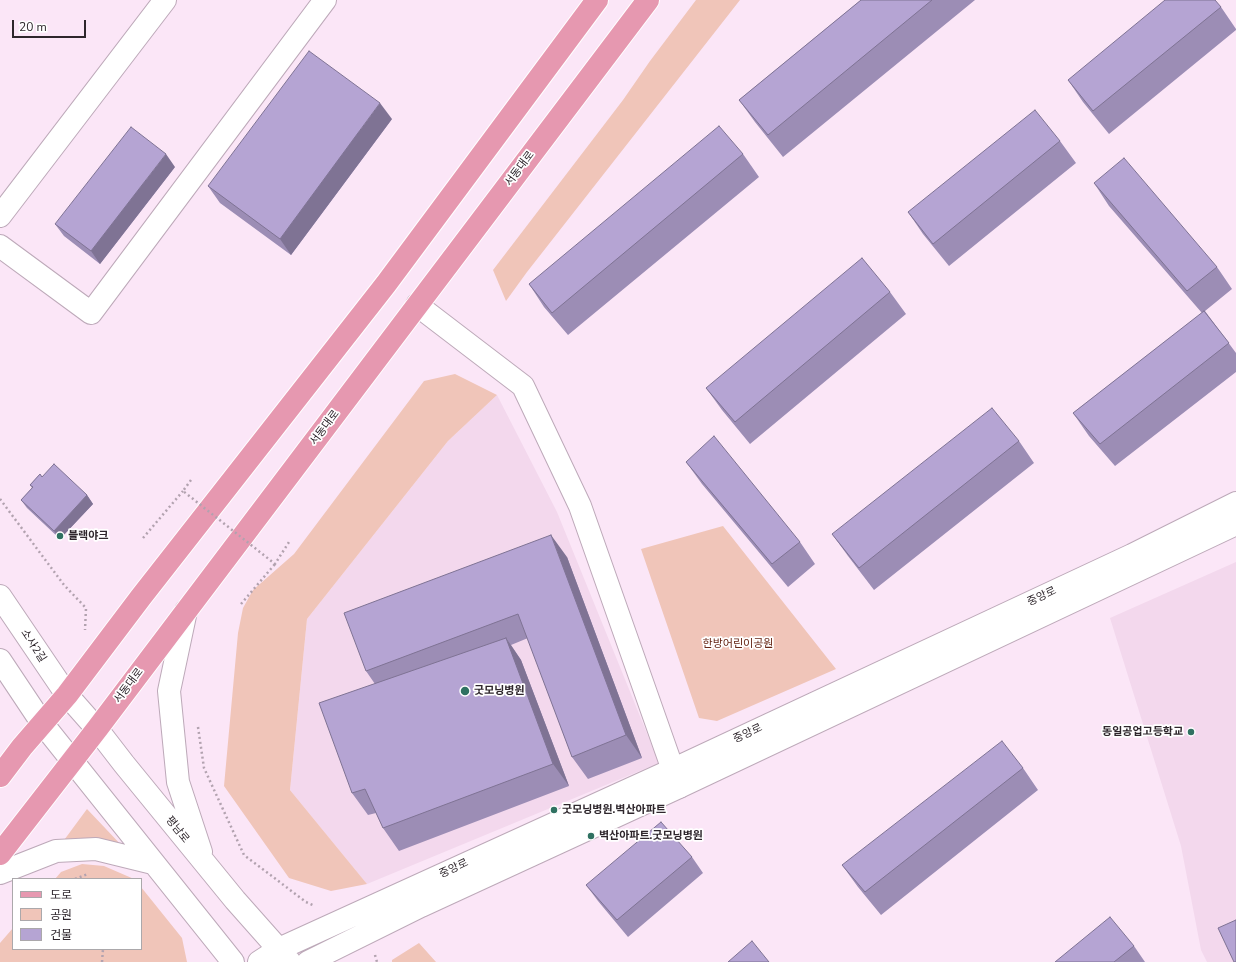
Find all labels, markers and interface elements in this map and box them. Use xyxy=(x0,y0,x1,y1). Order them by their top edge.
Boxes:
scale bar xyxy=(14,12,88,38)
text: 20 m xyxy=(19,19,47,35)
street label: 서동대로 xyxy=(503,149,537,189)
street label: 서동대로 xyxy=(308,408,342,448)
place label: 블랙야크 xyxy=(68,529,108,543)
marker: 블랙야크 xyxy=(55,531,65,541)
street label: 중앙로 xyxy=(1025,585,1059,609)
street label: 소사2길 xyxy=(17,627,49,665)
park label: 한방어린이공원 xyxy=(703,637,773,651)
street label: 서동대로 xyxy=(112,666,146,706)
place label: 굿모닝병원 xyxy=(474,684,525,698)
marker: 굿모닝병원 xyxy=(459,685,471,697)
street label: 중앙로 xyxy=(731,722,765,746)
place label: 동일공업고등학교 xyxy=(1102,725,1183,739)
marker: 동일공업고등학교 xyxy=(1186,727,1196,737)
place label: 굿모닝병원.벽산아파트 xyxy=(562,803,666,817)
marker: 굿모닝병원.벽산아파트 xyxy=(549,805,559,815)
street label: 평남로 xyxy=(162,814,192,846)
place label: 벽산아파트.굿모닝병원 xyxy=(599,829,703,843)
marker: 벽산아파트.굿모닝병원 xyxy=(586,831,596,841)
street label: 중앙로 xyxy=(437,857,471,881)
legend xyxy=(12,878,142,950)
text: 도로 xyxy=(50,887,72,903)
text: 공원 xyxy=(50,907,72,923)
text: 건물 xyxy=(50,927,72,943)

